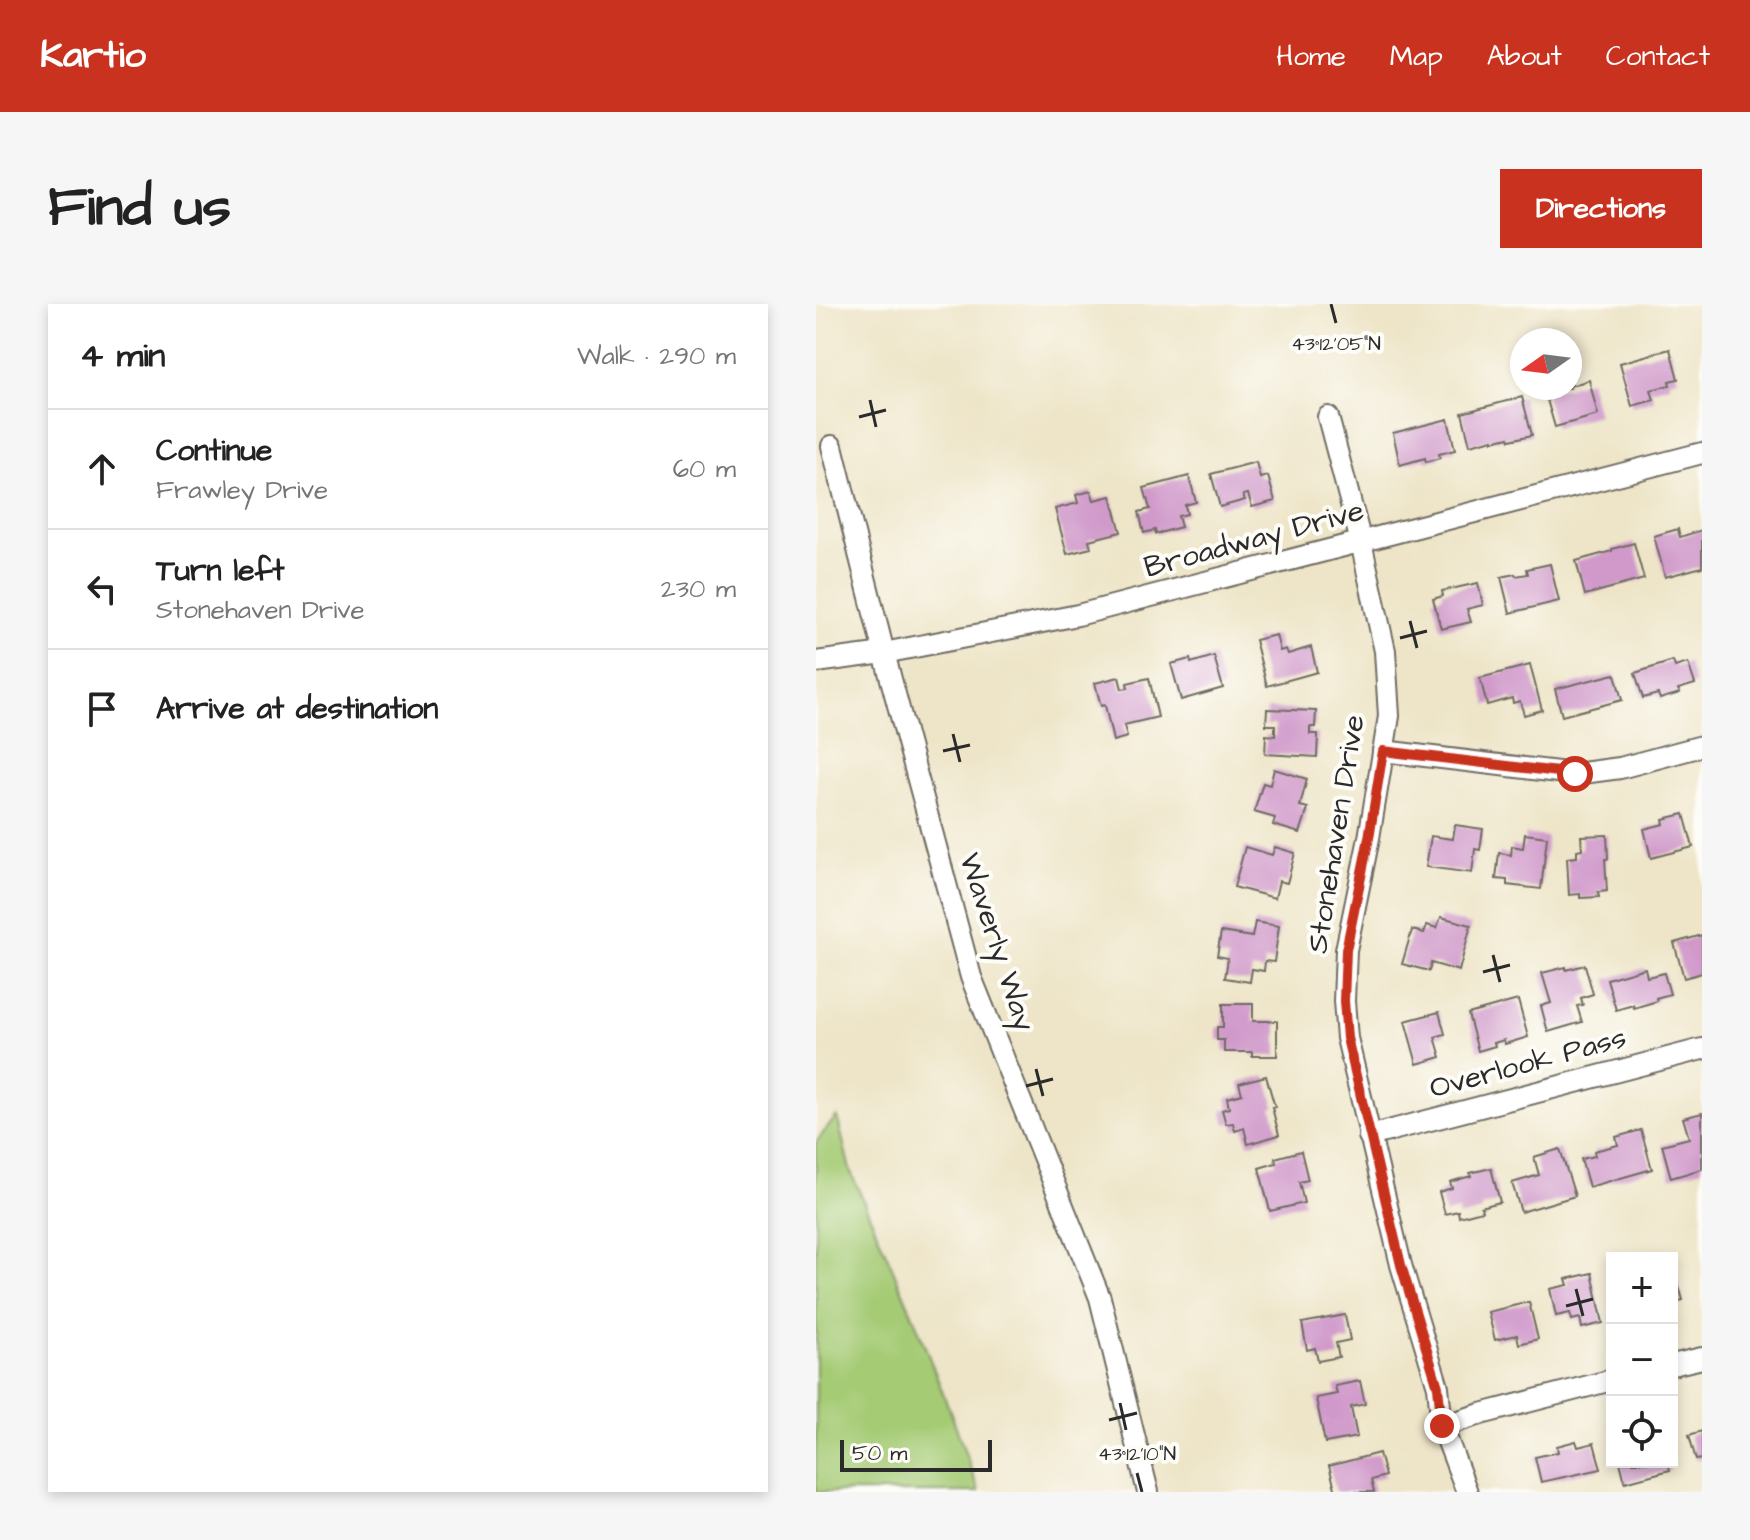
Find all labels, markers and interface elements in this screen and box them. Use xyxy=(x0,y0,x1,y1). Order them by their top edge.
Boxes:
text: Kartio xyxy=(40,30,146,82)
text: Home xyxy=(1276,37,1346,76)
text: Map xyxy=(1390,37,1443,76)
text: About xyxy=(1487,37,1562,76)
text: Contact xyxy=(1606,37,1710,76)
text: Find us xyxy=(48,169,231,247)
button: Directions xyxy=(1500,169,1702,248)
north arrow xyxy=(1510,328,1582,400)
text: 43°12'05"N xyxy=(1291,330,1381,358)
text: 4 min xyxy=(80,332,165,380)
text: Walk · 290 m xyxy=(577,338,736,374)
text: Continue xyxy=(156,430,272,472)
icon: ahead xyxy=(80,447,124,491)
text: 60 m xyxy=(673,451,736,487)
text: Frawley Drive xyxy=(156,472,328,508)
street label: Broadway Drive xyxy=(1140,490,1369,589)
text: Turn left xyxy=(156,550,284,592)
icon: left xyxy=(80,567,124,611)
text: 230 m xyxy=(661,571,736,607)
text: Stonehaven Drive xyxy=(156,592,365,628)
icon: arrive xyxy=(80,687,124,731)
text: Arrive at destination xyxy=(156,688,438,730)
street label: Stonehaven Drive xyxy=(1296,712,1376,956)
route start xyxy=(1557,756,1593,792)
street label: Waverly Way xyxy=(947,848,1046,1037)
street label: Overlook Pass xyxy=(1425,1017,1631,1109)
map controls xyxy=(1606,1252,1678,1468)
button: + xyxy=(1606,1252,1678,1324)
button: − xyxy=(1606,1324,1678,1396)
button: locate xyxy=(1606,1396,1678,1468)
route end xyxy=(1424,1408,1460,1444)
scale bar xyxy=(840,1436,992,1472)
text: 50 m xyxy=(852,1438,907,1469)
text: 43°12'10"N xyxy=(1098,1440,1176,1468)

